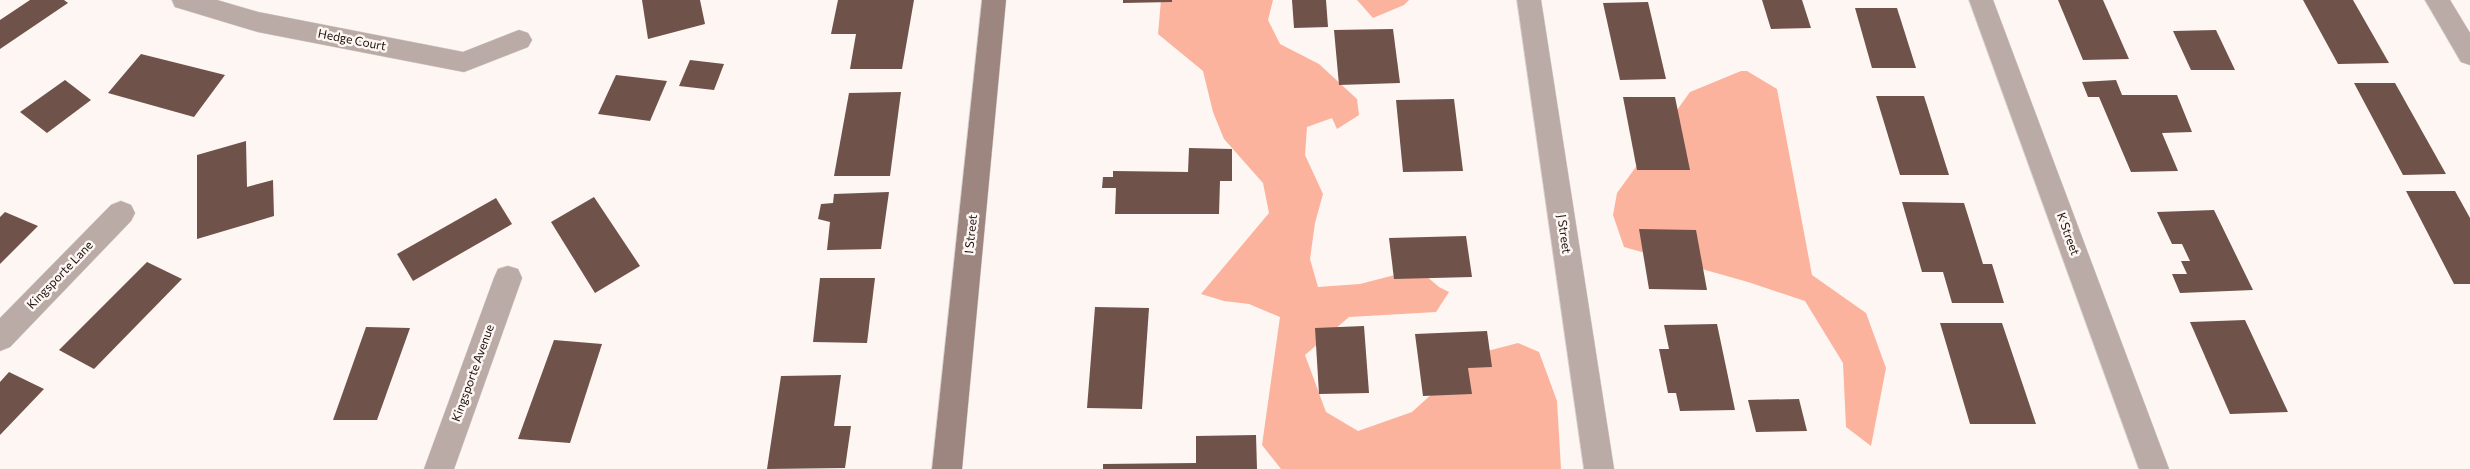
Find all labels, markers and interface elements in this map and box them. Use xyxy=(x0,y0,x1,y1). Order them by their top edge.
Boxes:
street label: Hedge Court xyxy=(317,26,388,52)
street label: K Street xyxy=(2055,210,2083,257)
street label: I Street xyxy=(961,213,979,254)
street label: J Street xyxy=(1554,213,1575,255)
street label: Kingsporte Lane xyxy=(23,237,95,311)
street label: Kingsporte Avenue xyxy=(448,322,496,423)

